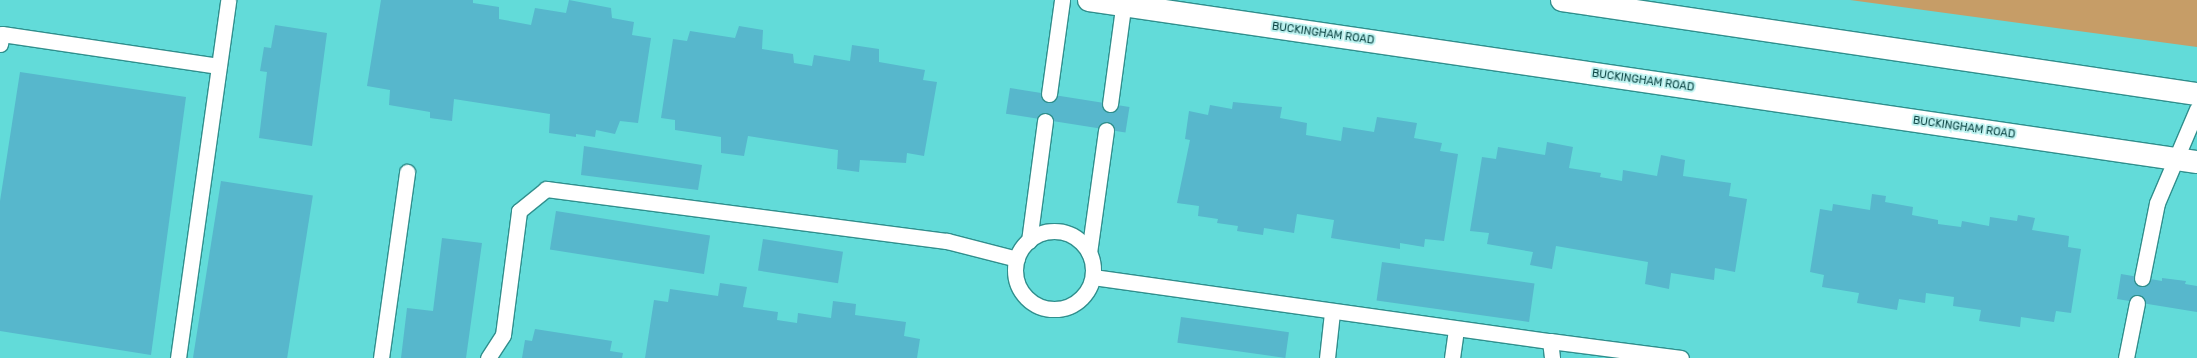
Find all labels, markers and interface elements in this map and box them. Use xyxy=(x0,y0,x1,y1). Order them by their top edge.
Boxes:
street label: BUCKINGHAM ROAD xyxy=(1271,20,1375,48)
street label: BUCKINGHAM ROAD xyxy=(1591,67,1695,95)
street label: BUCKINGHAM ROAD xyxy=(1912,114,2016,142)

